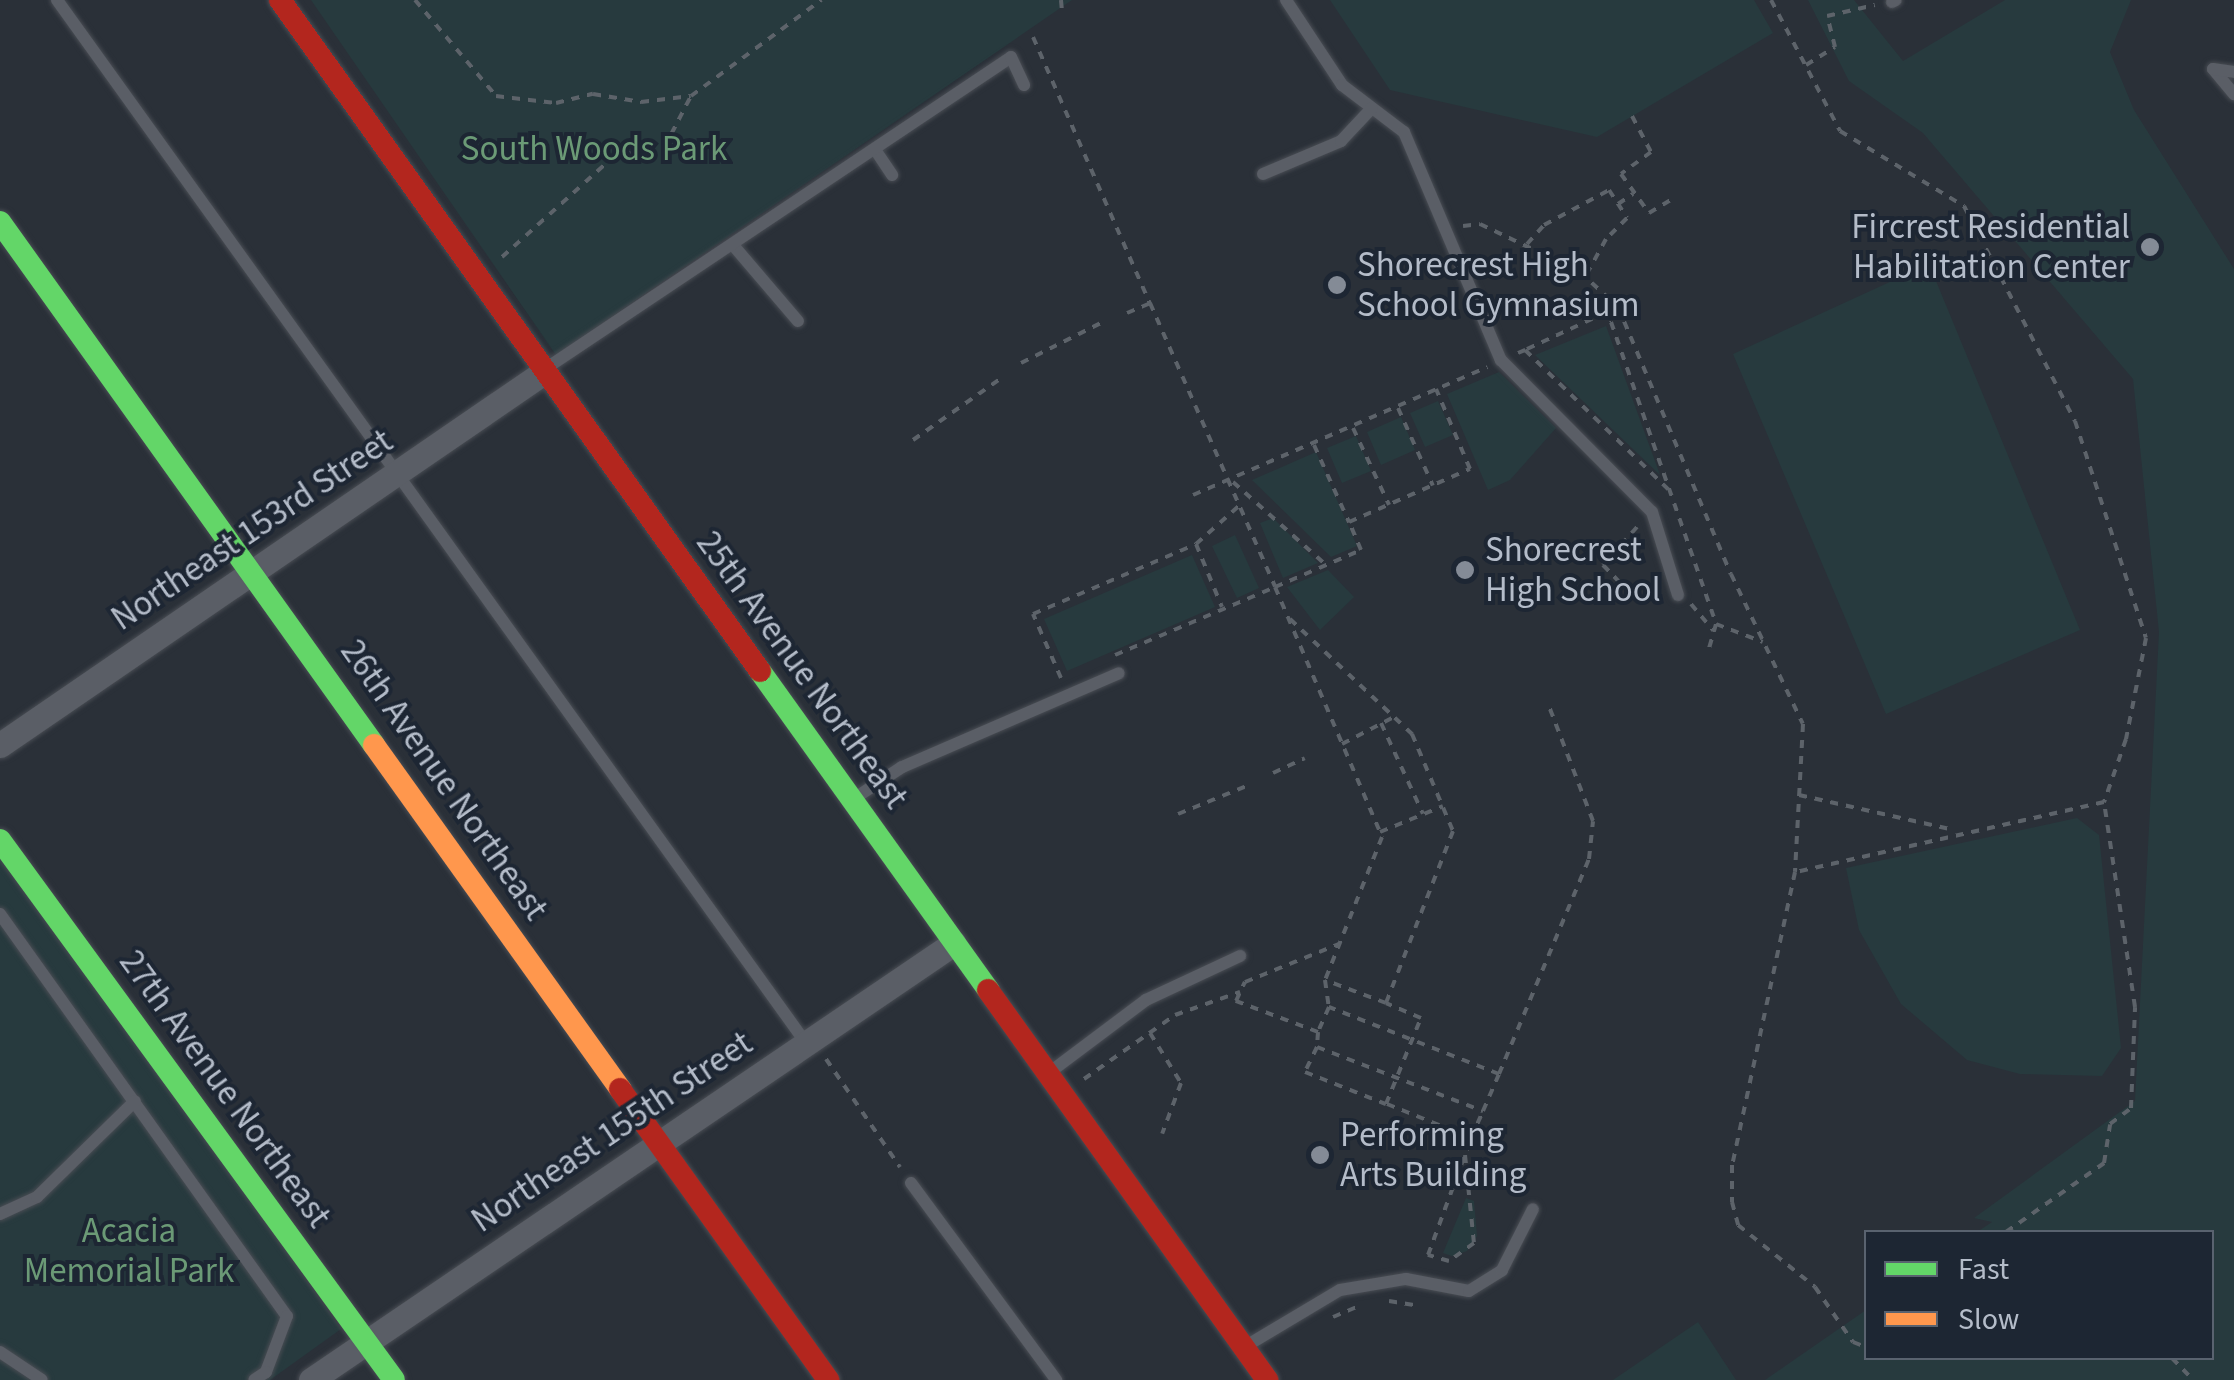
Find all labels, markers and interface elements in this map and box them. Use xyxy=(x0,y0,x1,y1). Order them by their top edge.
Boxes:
park label: South Woods Park xyxy=(461,128,727,170)
place label: Fircrest Residential Habilitation Center xyxy=(1851,206,2130,288)
marker: Fircrest Residential Habilitation Center xyxy=(2139,236,2161,258)
place label: Shorecrest High School Gymnasium xyxy=(1357,244,1640,326)
marker: Shorecrest High School Gymnasium xyxy=(1326,274,1348,296)
street label: Northeast 153rd Street xyxy=(103,420,401,640)
street label: 25th Avenue Northeast xyxy=(687,523,917,817)
place label: Shorecrest High School xyxy=(1485,529,1661,611)
marker: Shorecrest High School xyxy=(1454,559,1476,581)
street label: 26th Avenue Northeast xyxy=(331,632,557,928)
street label: 27th Avenue Northeast xyxy=(110,942,340,1236)
street label: Northeast 155th Street xyxy=(464,1022,760,1242)
place label: Performing Arts Building xyxy=(1340,1114,1526,1196)
marker: Performing Arts Building xyxy=(1309,1144,1331,1166)
park label: Acacia Memorial Park xyxy=(24,1210,234,1292)
legend xyxy=(1864,1230,2214,1360)
text: Fast xyxy=(1958,1248,2009,1291)
text: Slow xyxy=(1958,1298,2019,1341)

